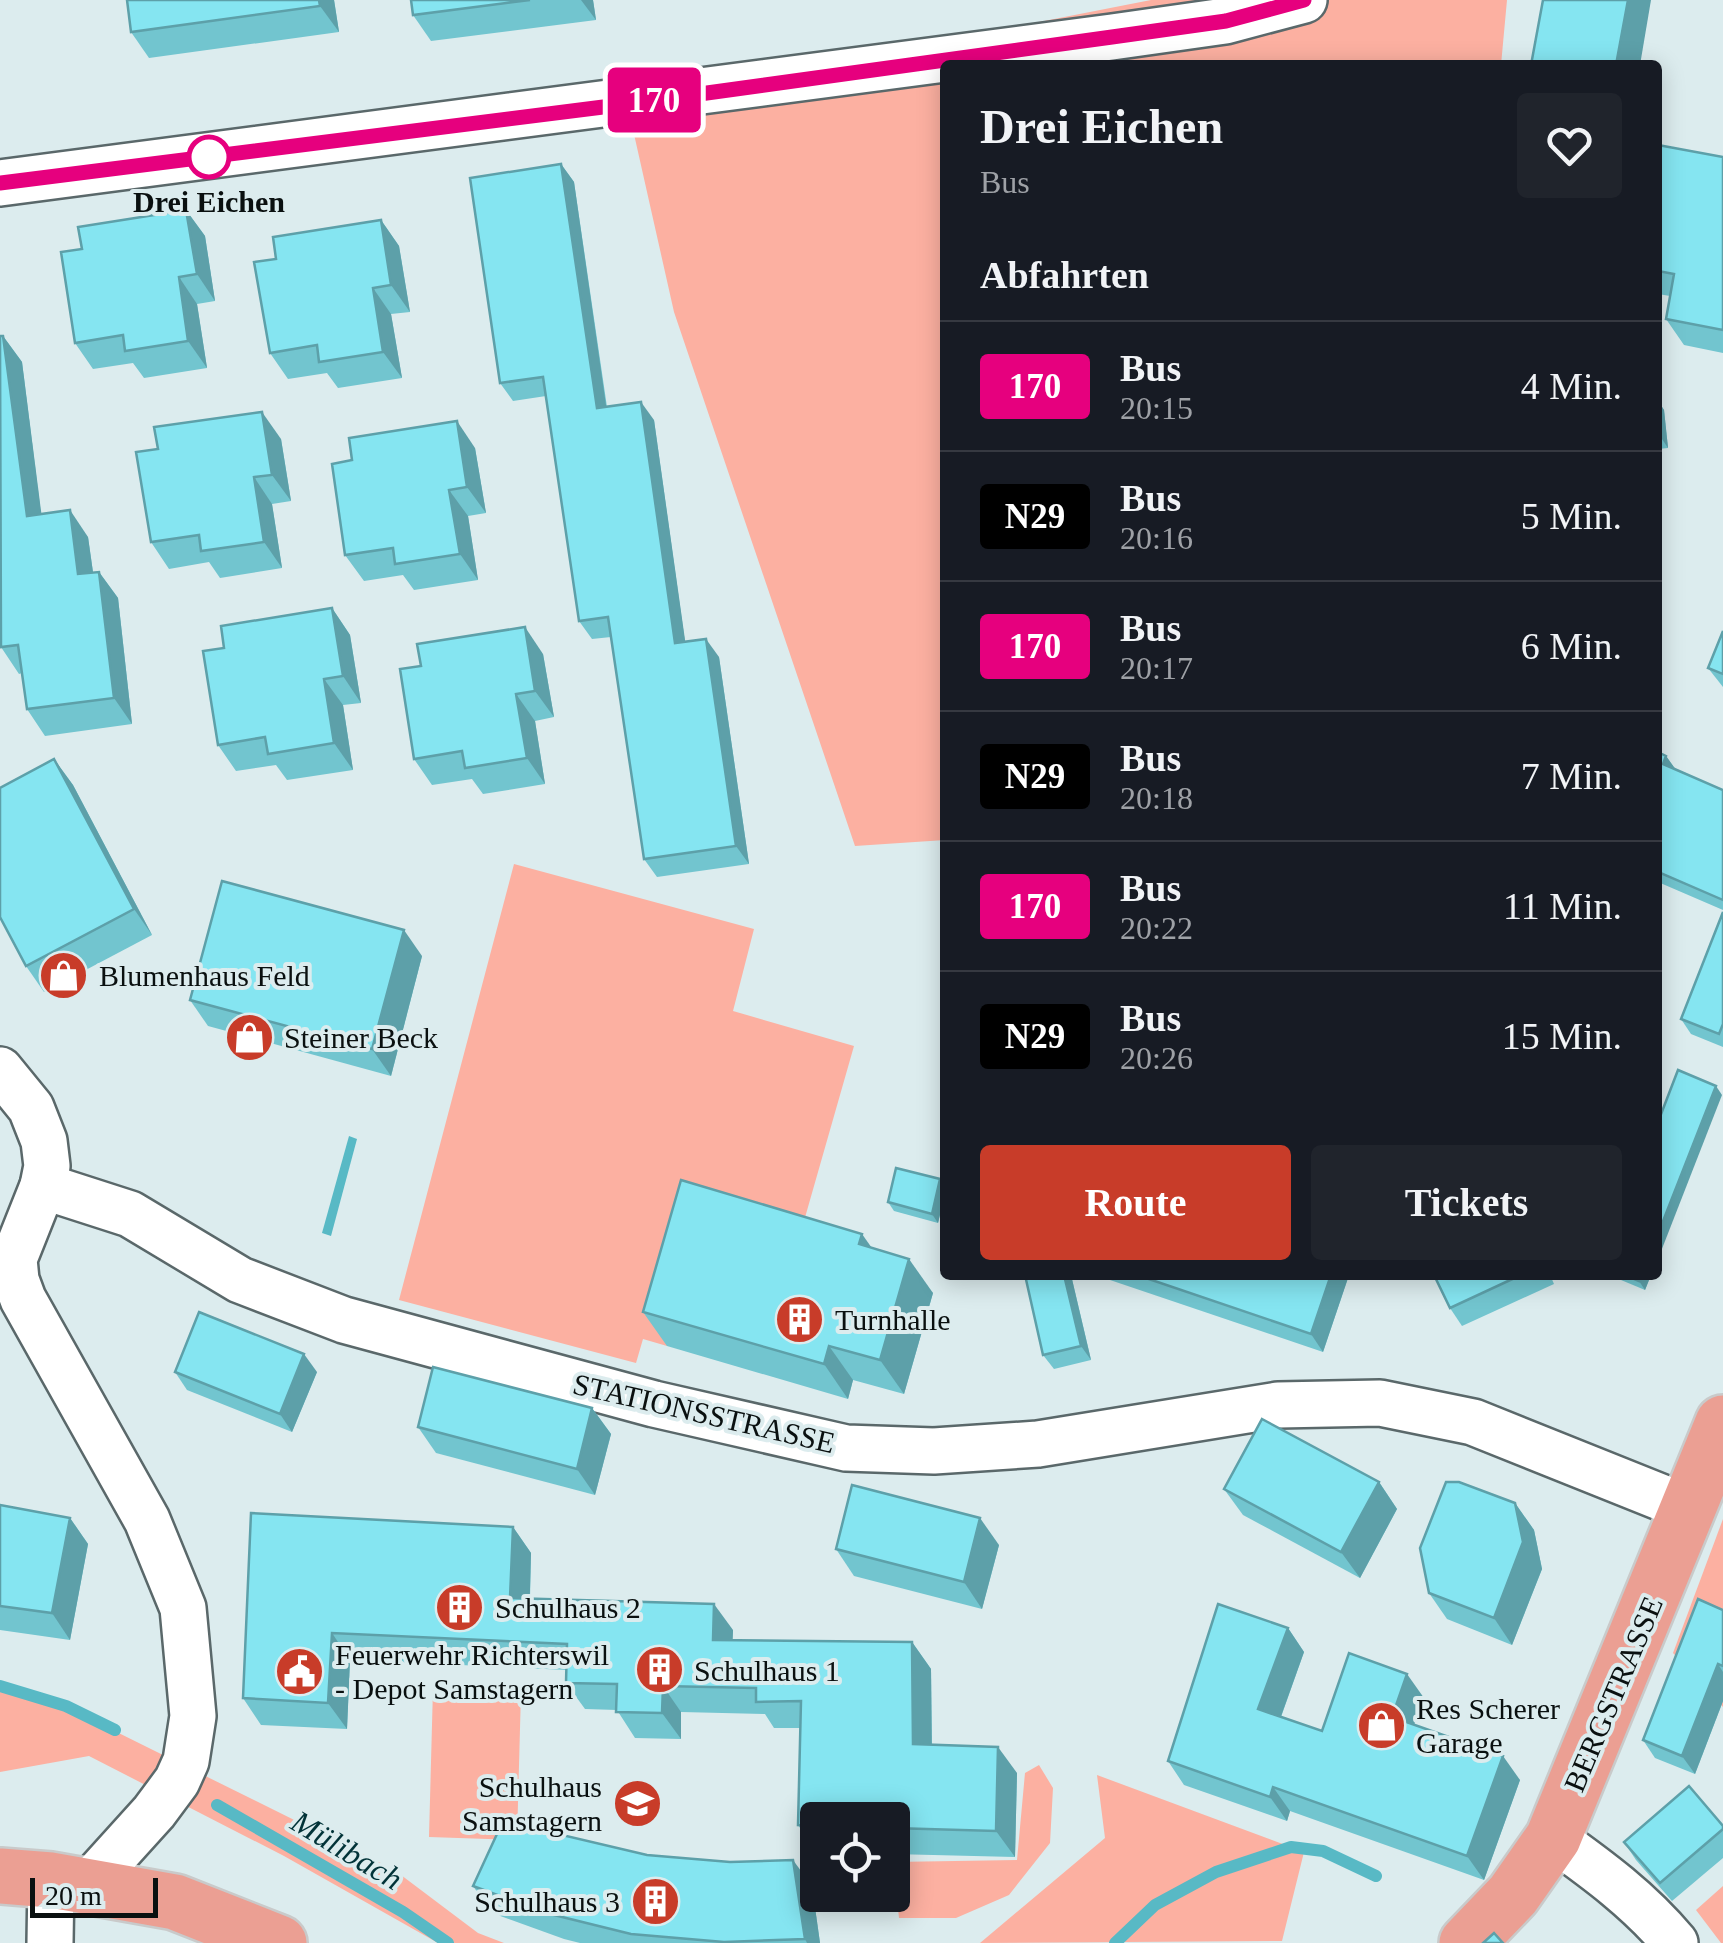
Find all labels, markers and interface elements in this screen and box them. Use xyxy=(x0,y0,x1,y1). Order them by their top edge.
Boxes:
line badge: 170 xyxy=(596,68,712,132)
text: 170 xyxy=(628,81,680,120)
button: heart xyxy=(1517,93,1622,198)
text: Drei Eichen xyxy=(980,100,1223,153)
marker: Drei Eichen xyxy=(188,136,230,178)
text: Bus xyxy=(980,164,1030,200)
place label: Drei Eichen xyxy=(133,185,285,218)
text: Abfahrten xyxy=(980,254,1149,296)
text: Bus xyxy=(1120,347,1181,389)
text: 4 Min. xyxy=(1521,365,1622,407)
text: 170 xyxy=(1009,367,1061,406)
text: 20:15 xyxy=(1120,390,1193,426)
text: Bus xyxy=(1120,477,1181,519)
text: 5 Min. xyxy=(1521,495,1622,537)
text: N29 xyxy=(1005,497,1065,536)
text: 20:16 xyxy=(1120,520,1193,556)
text: Bus xyxy=(1120,607,1181,649)
text: 6 Min. xyxy=(1521,625,1622,667)
text: 170 xyxy=(1009,627,1061,666)
text: 20:17 xyxy=(1120,650,1193,686)
text: Bus xyxy=(1120,737,1181,779)
text: 7 Min. xyxy=(1521,755,1622,797)
text: N29 xyxy=(1005,757,1065,796)
text: 20:18 xyxy=(1120,780,1193,816)
text: Bus xyxy=(1120,867,1181,909)
text: 11 Min. xyxy=(1503,885,1622,927)
text: 170 xyxy=(1009,887,1061,926)
text: 20:22 xyxy=(1120,910,1193,946)
shop icon: Blumenhaus Feld xyxy=(38,949,90,1001)
place label: Blumenhaus Feld xyxy=(99,959,310,992)
text: Bus xyxy=(1120,997,1181,1039)
shop icon: Steiner Beck xyxy=(223,1011,275,1063)
text: 15 Min. xyxy=(1502,1015,1622,1057)
text: N29 xyxy=(1005,1017,1065,1056)
place label: Steiner Beck xyxy=(284,1021,438,1054)
text: 20:26 xyxy=(1120,1040,1193,1076)
button: Route xyxy=(980,1145,1291,1260)
button: Tickets xyxy=(1311,1145,1622,1260)
building icon: Turnhalle xyxy=(774,1293,826,1345)
place label: Turnhalle xyxy=(835,1303,951,1336)
street label: STATIONSSTRASSE xyxy=(570,1367,838,1459)
building icon: Schulhaus 2 xyxy=(434,1581,486,1633)
place label: Schulhaus 2 xyxy=(495,1591,641,1624)
street label: BERGSTRASSE xyxy=(1557,1592,1669,1796)
place label: Feuerwehr Richterswil - Depot Samstagern xyxy=(335,1638,609,1705)
building icon: Schulhaus 1 xyxy=(633,1644,685,1696)
public building icon: Feuerwehr Richterswil - Depot Samstagern xyxy=(274,1645,326,1697)
place label: Schulhaus 1 xyxy=(694,1654,840,1687)
place label: Res Scherer Garage xyxy=(1416,1692,1560,1759)
shop icon: Res Scherer Garage xyxy=(1355,1699,1407,1751)
place label: Schulhaus Samstagern xyxy=(462,1770,602,1837)
school or university icon: Schulhaus Samstagern xyxy=(611,1777,663,1829)
water label: Mülibach xyxy=(284,1802,409,1897)
map controls xyxy=(800,1802,910,1912)
button: locate xyxy=(800,1802,910,1912)
scale bar xyxy=(30,1873,158,1918)
building icon: Schulhaus 3 xyxy=(629,1875,681,1927)
text: 20 m xyxy=(45,1880,102,1911)
place label: Schulhaus 3 xyxy=(474,1885,620,1918)

